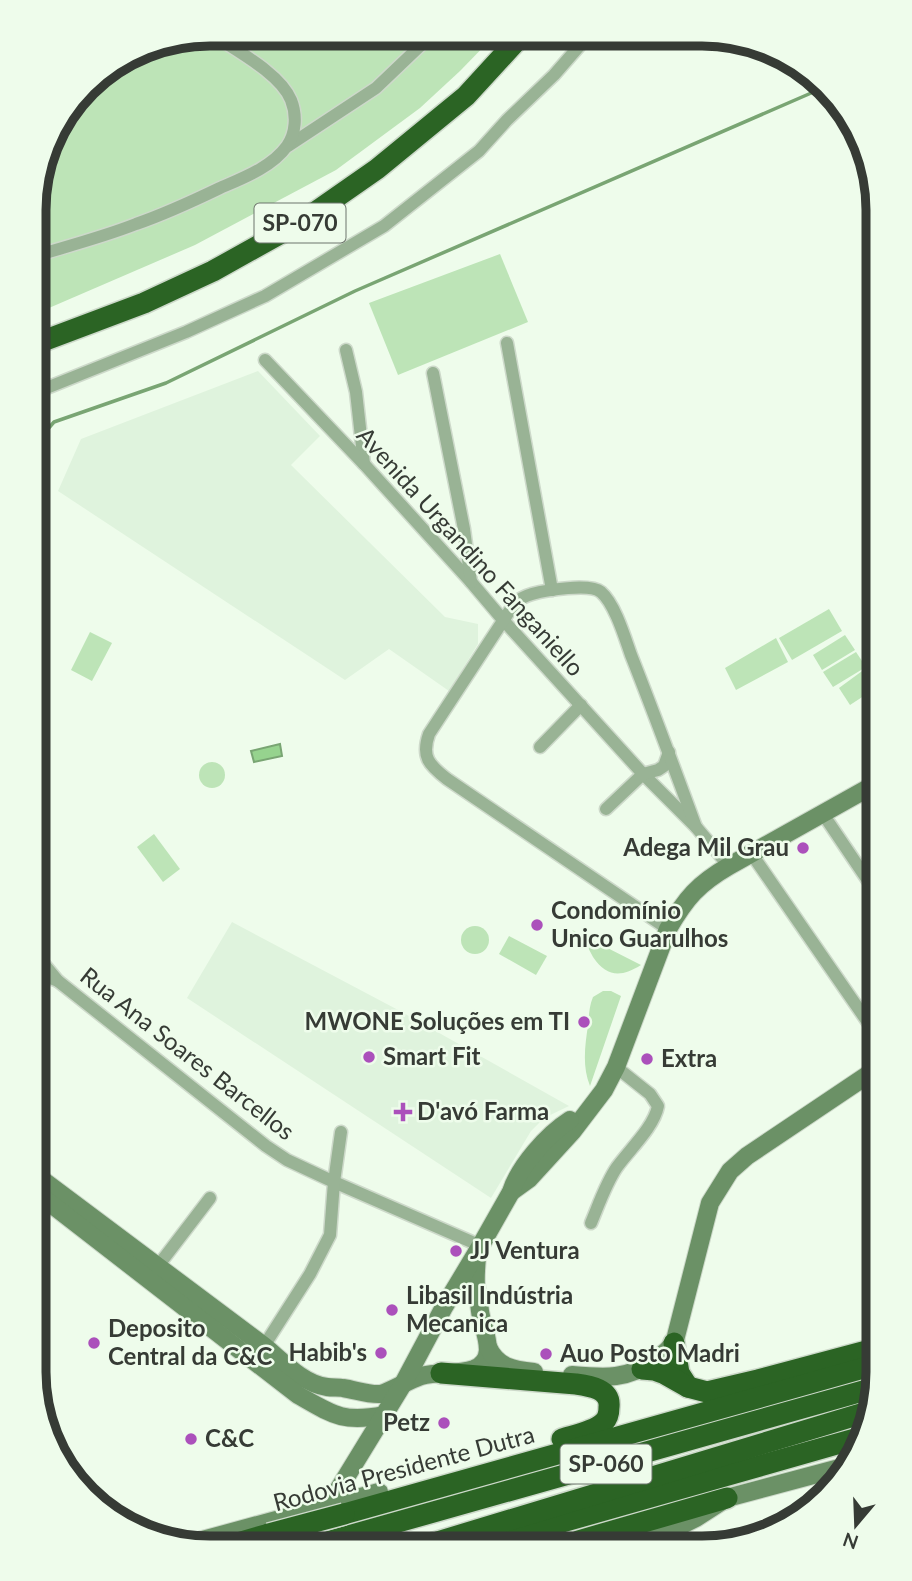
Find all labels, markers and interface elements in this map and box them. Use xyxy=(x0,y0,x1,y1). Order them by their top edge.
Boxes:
road number: SP-070 xyxy=(254,204,346,243)
street label: Avenida Urgandino Fanganiello xyxy=(352,421,591,681)
place label: Adega Mil Grau xyxy=(622,832,789,861)
marker: Adega Mil Grau xyxy=(795,840,811,856)
place label: Condomínio Unico Guarulhos xyxy=(551,895,728,952)
marker: Condomínio Unico Guarulhos xyxy=(529,917,545,933)
street label: Rua Ana Soares Barcellos xyxy=(75,960,301,1145)
place label: MWONE Soluções em TI xyxy=(305,1006,570,1035)
marker: MWONE Soluções em TI xyxy=(576,1014,592,1030)
place label: Smart Fit xyxy=(383,1041,481,1070)
place label: Extra xyxy=(661,1043,717,1072)
marker: Smart Fit xyxy=(361,1049,377,1065)
marker: Extra xyxy=(639,1051,655,1067)
place label: D'avó Farma xyxy=(417,1096,549,1125)
marker: D'avó Farma xyxy=(395,1104,411,1120)
place label: JJ Ventura xyxy=(470,1235,580,1264)
marker: JJ Ventura xyxy=(448,1243,464,1259)
place label: Libasil Indústria Mecanica xyxy=(406,1280,573,1337)
marker: Libasil Indústria Mecanica xyxy=(384,1302,400,1318)
place label: Deposito Central da C&C xyxy=(108,1313,272,1370)
marker: Deposito Central da C&C xyxy=(86,1335,102,1351)
place label: Habib's xyxy=(289,1337,367,1366)
place label: Auo Posto Madri xyxy=(559,1338,740,1367)
marker: Habib's xyxy=(373,1345,389,1361)
marker: Auo Posto Madri xyxy=(538,1346,554,1362)
place label: Petz xyxy=(383,1407,430,1436)
marker: Petz xyxy=(436,1415,452,1431)
street label: Rodovia Presidente Dutra xyxy=(270,1419,537,1516)
place label: C&C xyxy=(205,1423,254,1452)
marker: C&C xyxy=(183,1431,199,1447)
road number: SP-060 xyxy=(560,1444,652,1484)
north arrow xyxy=(821,1490,891,1560)
text: N xyxy=(840,1528,861,1555)

